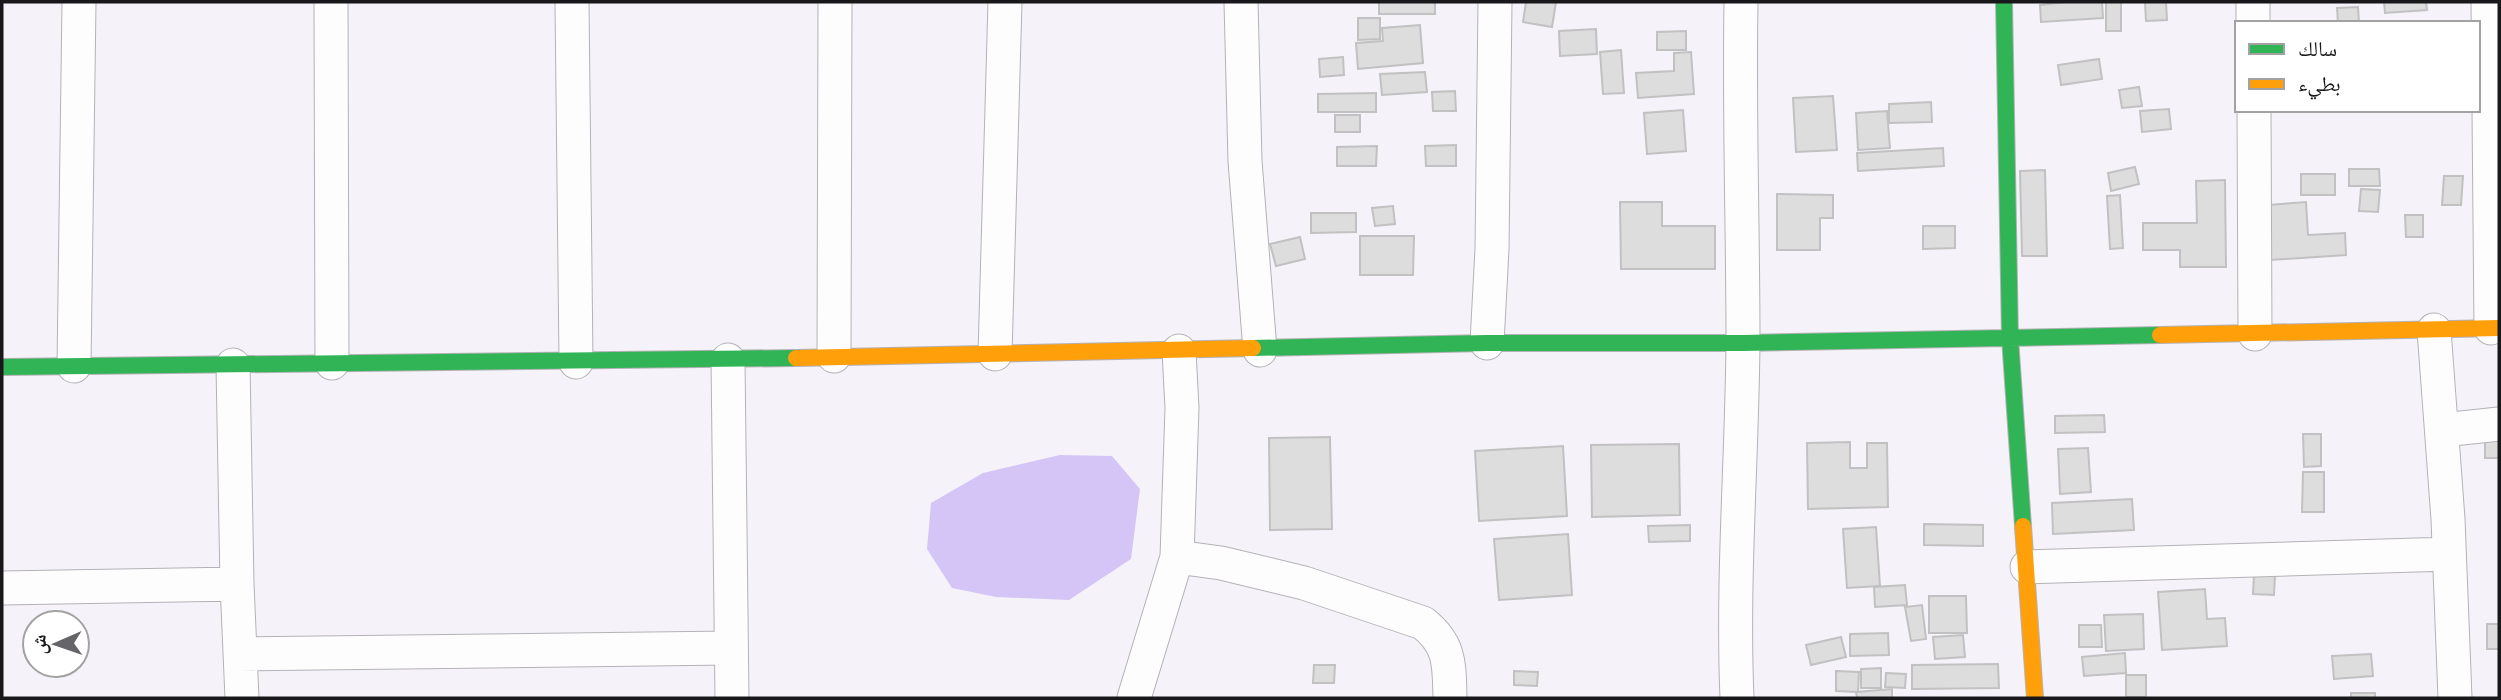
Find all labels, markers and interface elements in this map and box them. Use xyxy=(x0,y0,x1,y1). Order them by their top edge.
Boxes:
legend xyxy=(2235,21,2480,112)
text: سالك xyxy=(2298,35,2337,62)
text: بطيء xyxy=(2298,70,2341,100)
north arrow xyxy=(21,609,91,679)
text: ش xyxy=(27,634,52,655)

